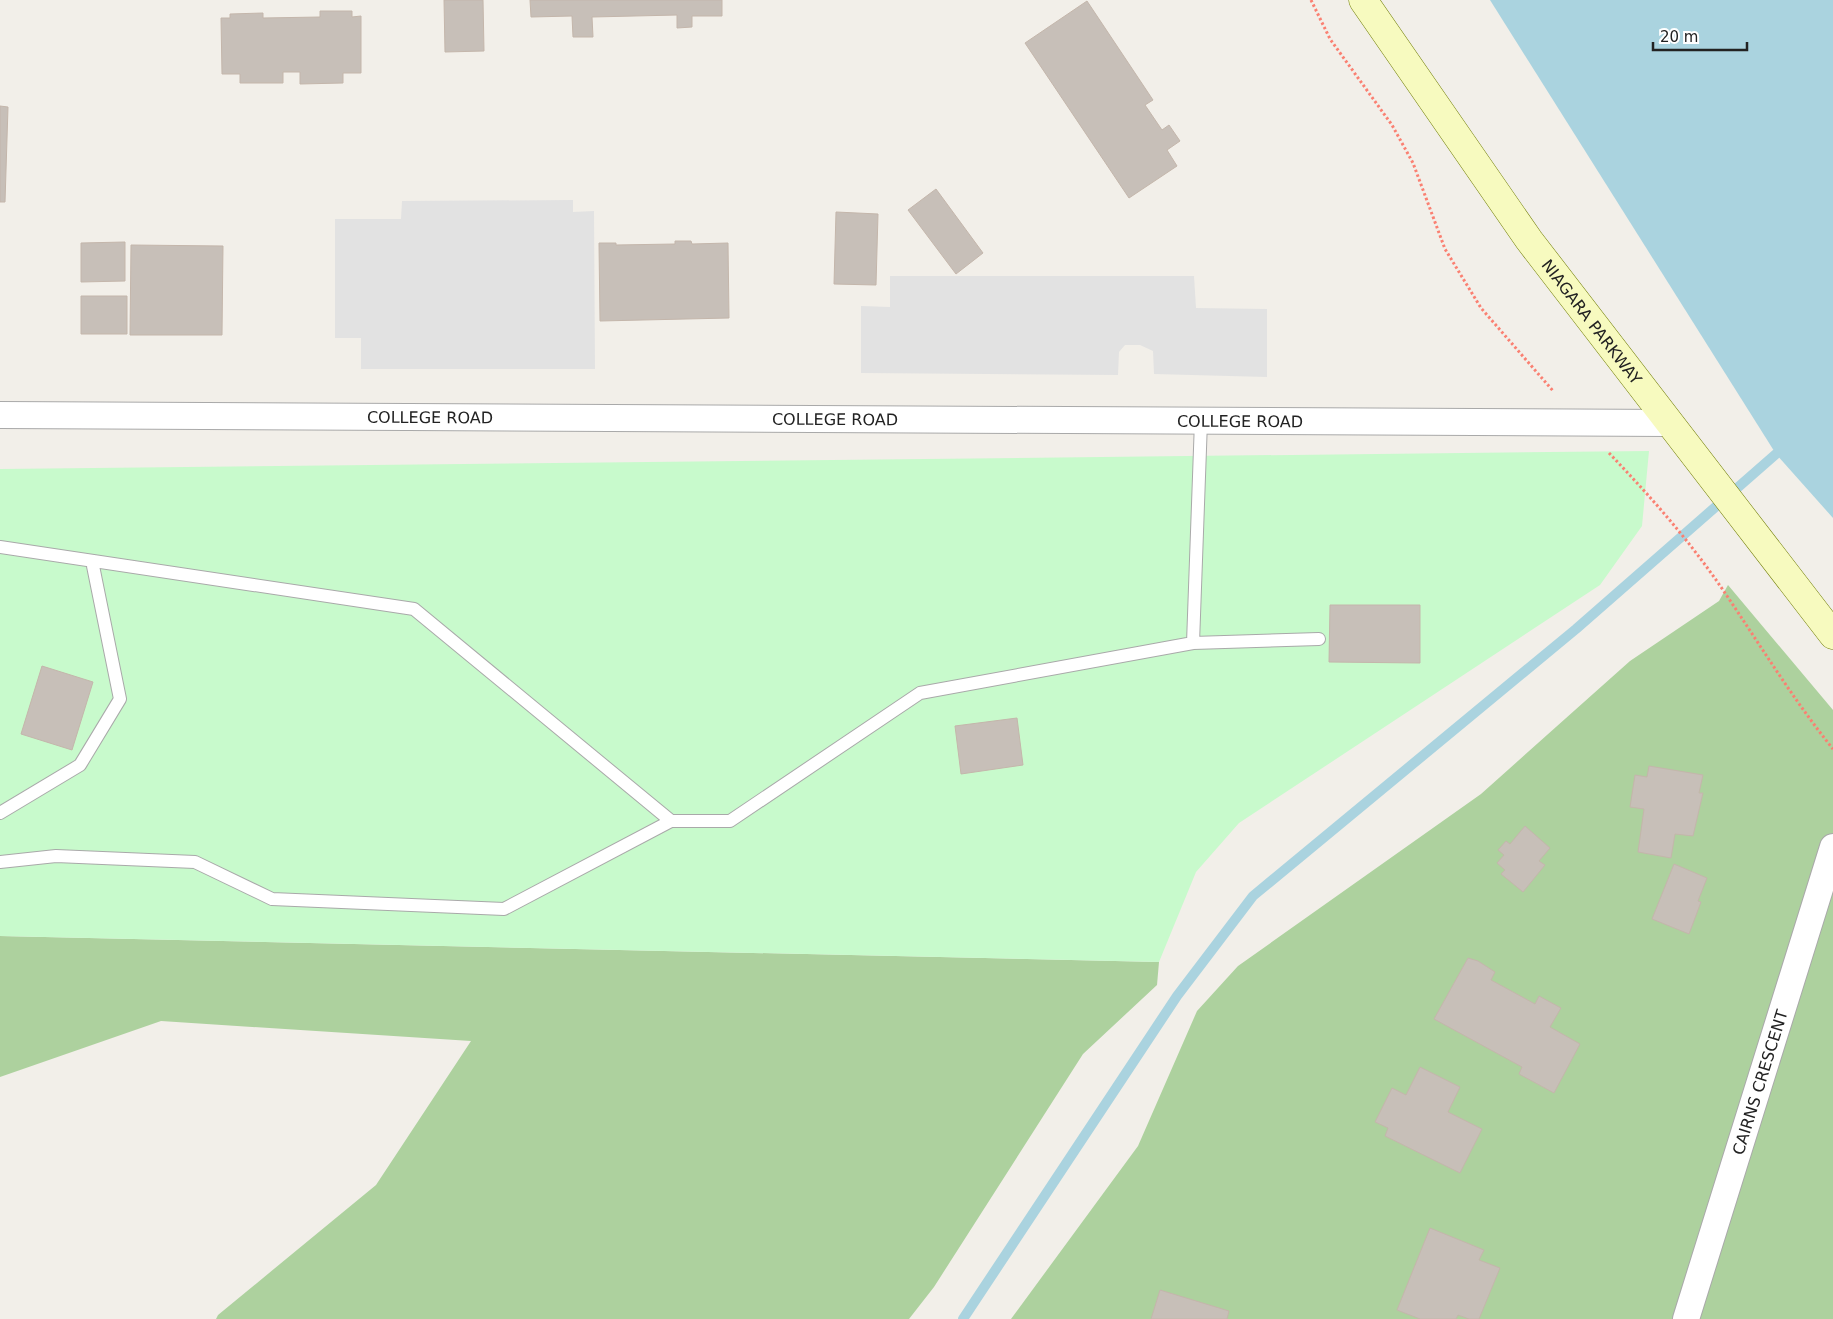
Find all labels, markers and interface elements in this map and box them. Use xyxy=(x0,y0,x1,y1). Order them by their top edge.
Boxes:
scale bar xyxy=(1653,20,1747,52)
text: 20 m xyxy=(1660,28,1698,46)
street label: NIAGARA PARKWAY xyxy=(1538,256,1646,388)
street label: COLLEGE ROAD xyxy=(367,407,493,427)
street label: COLLEGE ROAD xyxy=(772,409,898,429)
street label: COLLEGE ROAD xyxy=(1177,411,1303,431)
street label: CAIRNS CRESCENT xyxy=(1728,1007,1791,1157)

